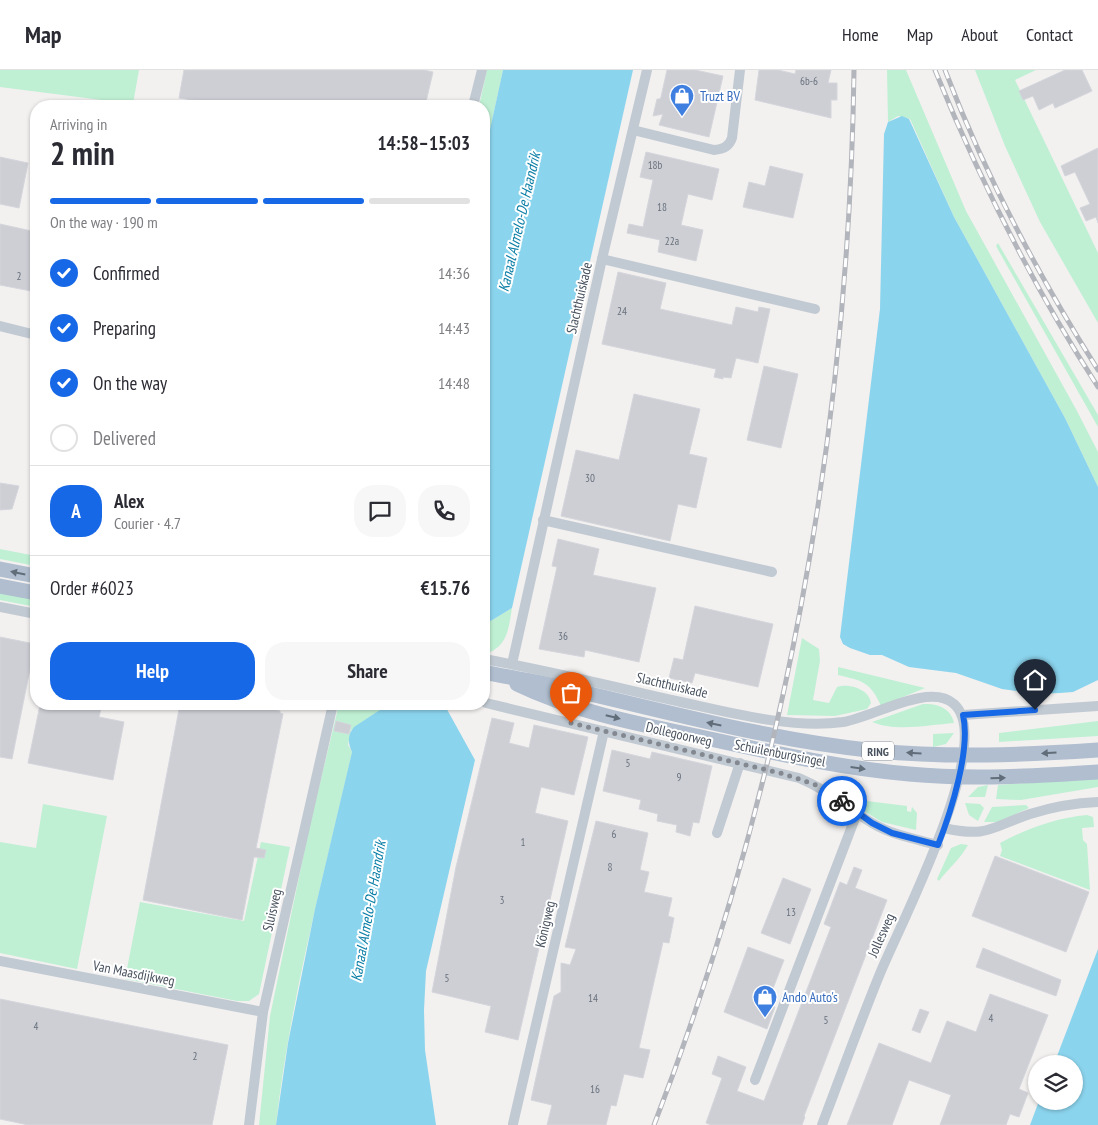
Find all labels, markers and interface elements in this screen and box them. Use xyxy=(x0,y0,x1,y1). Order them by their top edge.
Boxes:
text: Map xyxy=(25,19,62,50)
text: Home xyxy=(842,23,879,46)
text: Map xyxy=(907,23,933,46)
text: About xyxy=(961,23,998,46)
text: Contact xyxy=(1026,23,1073,46)
house number: 6b-6 xyxy=(800,74,818,88)
shop icon: Truzt BV xyxy=(669,83,695,117)
place label: Truzt BV xyxy=(700,87,740,105)
text: Arriving in xyxy=(50,114,107,134)
text: 14:58–15:03 xyxy=(377,131,470,155)
text: 2 min xyxy=(50,132,115,174)
water label: Kanaal Almelo-De Haandrik xyxy=(494,148,545,294)
house number: 18b xyxy=(648,158,663,172)
house number: 18 xyxy=(657,200,667,214)
text: On the way · 190 m xyxy=(50,212,158,232)
house number: 22a xyxy=(665,234,679,248)
icon: check xyxy=(50,259,78,287)
street label: Slachthuiskade xyxy=(562,260,596,335)
text: Confirmed xyxy=(93,261,160,285)
text: 14:36 xyxy=(438,263,470,283)
house number: 2 xyxy=(17,269,22,283)
house number: 24 xyxy=(617,304,627,318)
icon: check xyxy=(50,314,78,342)
text: Preparing xyxy=(93,316,156,340)
text: 14:43 xyxy=(438,318,470,338)
icon: check xyxy=(50,369,78,397)
text: On the way xyxy=(93,371,167,395)
text: 14:48 xyxy=(438,373,470,393)
text: Delivered xyxy=(93,426,156,450)
house number: 30 xyxy=(585,471,595,485)
button: chat xyxy=(354,485,406,537)
button: phone xyxy=(418,485,470,537)
text: Alex xyxy=(114,489,144,513)
text: A xyxy=(71,499,81,523)
text: Courier · 4.7 xyxy=(114,513,181,533)
one-way arrow xyxy=(10,568,26,576)
text: Order #6023 xyxy=(50,576,134,600)
text: €15.76 xyxy=(421,576,470,600)
house number: 36 xyxy=(558,629,568,643)
button: Help xyxy=(50,642,255,700)
button: Share xyxy=(265,642,470,700)
pin xyxy=(1014,659,1056,710)
icon: home xyxy=(1021,666,1049,694)
street label: Slachthuiskade xyxy=(635,668,710,702)
pin xyxy=(550,672,592,723)
icon: bag xyxy=(557,679,585,707)
one-way arrow xyxy=(605,713,620,721)
street label: Dollegoorweg xyxy=(644,718,714,750)
one-way arrow xyxy=(707,720,722,728)
street label: Schuilenburgsingel xyxy=(733,735,828,771)
road number: RING xyxy=(862,741,894,760)
one-way arrow xyxy=(905,749,921,757)
one-way arrow xyxy=(1041,750,1057,758)
house number: 5 xyxy=(626,756,631,770)
one-way arrow xyxy=(850,764,866,772)
house number: 9 xyxy=(677,770,682,784)
one-way arrow xyxy=(990,773,1006,781)
courier xyxy=(817,776,867,826)
icon: bike xyxy=(828,787,856,815)
house number: 6 xyxy=(612,827,617,841)
house number: 1 xyxy=(521,835,526,849)
water label: Kanaal Almelo-De Haandrik xyxy=(346,837,390,983)
house number: 8 xyxy=(608,860,613,874)
street label: Sluisweg xyxy=(258,887,286,933)
house number: 3 xyxy=(500,893,505,907)
street label: Königweg xyxy=(531,899,559,949)
house number: 13 xyxy=(786,905,796,919)
street label: Jollesweg xyxy=(863,910,899,961)
street label: Van Maasdijkweg xyxy=(91,956,176,990)
house number: 5 xyxy=(445,971,450,985)
shop icon: Ando Auto's xyxy=(752,984,778,1018)
place label: Ando Auto's xyxy=(782,988,838,1006)
house number: 14 xyxy=(588,991,598,1005)
house number: 4 xyxy=(989,1011,994,1025)
house number: 5 xyxy=(824,1013,829,1027)
house number: 4 xyxy=(34,1019,39,1033)
house number: 2 xyxy=(193,1049,198,1063)
map controls xyxy=(1028,1055,1083,1110)
button: layers xyxy=(1028,1055,1083,1110)
house number: 16 xyxy=(590,1082,600,1096)

